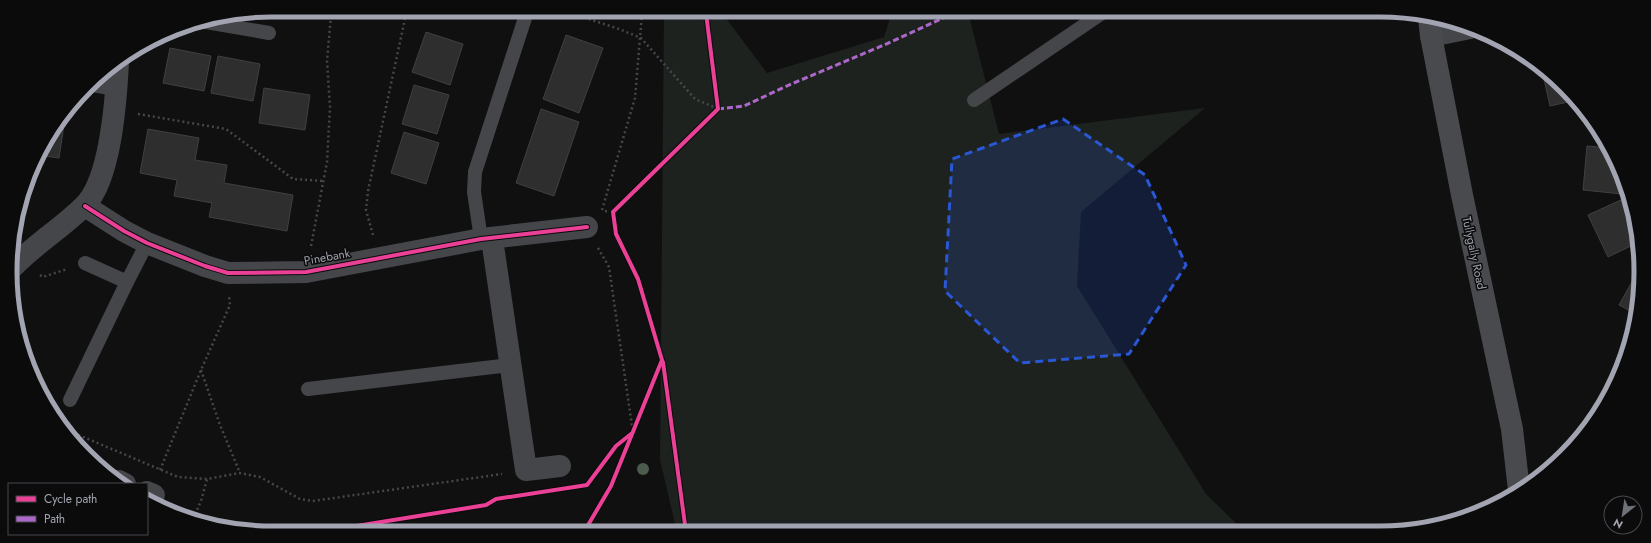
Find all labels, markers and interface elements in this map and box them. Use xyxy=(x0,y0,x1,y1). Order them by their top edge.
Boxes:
street label: Tullygally Road xyxy=(1457,215,1491,291)
street label: Pinebank xyxy=(303,244,352,270)
legend xyxy=(8,483,148,535)
text: Cycle path xyxy=(44,490,97,508)
north arrow xyxy=(1603,495,1643,535)
text: Path xyxy=(44,510,65,528)
text: N xyxy=(1610,515,1626,533)

